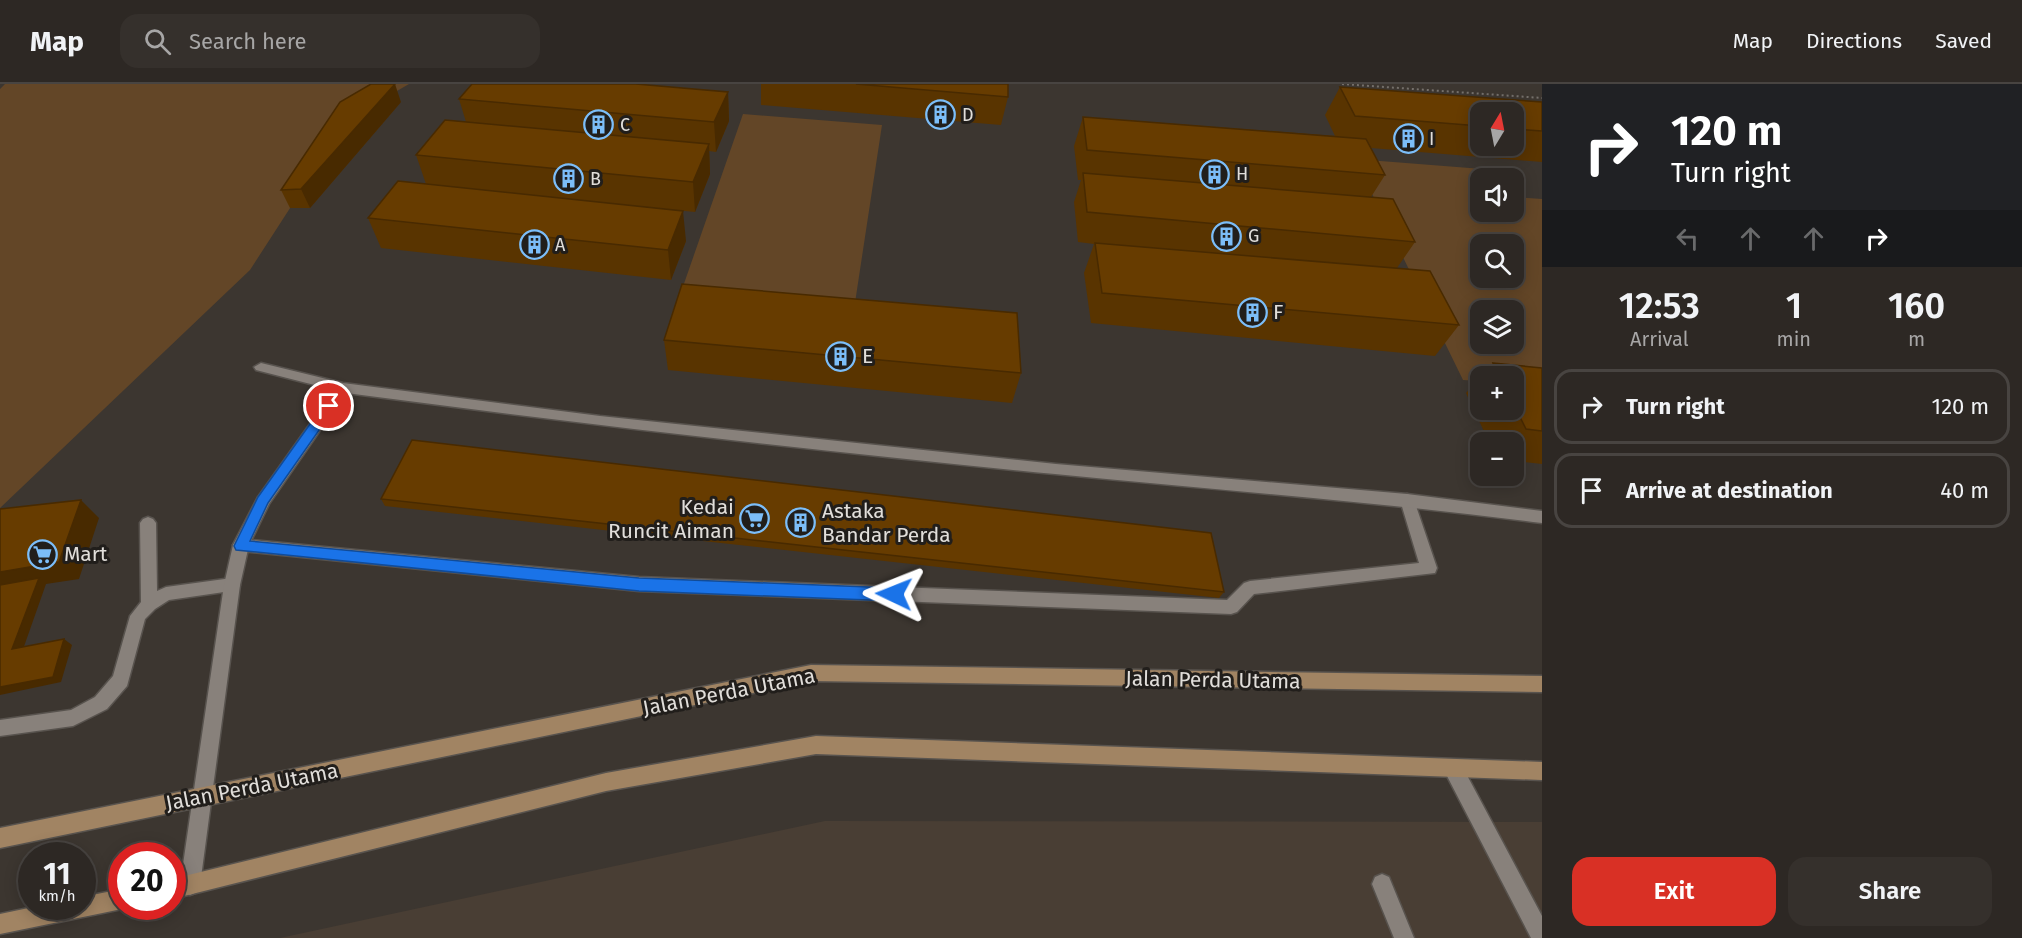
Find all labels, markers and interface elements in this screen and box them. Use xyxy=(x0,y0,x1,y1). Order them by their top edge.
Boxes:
search box xyxy=(120,14,540,68)
text: Map xyxy=(30,25,84,58)
icon: search xyxy=(141,25,174,58)
text: Search here xyxy=(189,28,307,55)
text: Map xyxy=(1733,28,1773,54)
text: Directions xyxy=(1806,28,1902,54)
text: Saved xyxy=(1935,28,1992,54)
building icon: D xyxy=(925,99,957,131)
north arrow xyxy=(1470,102,1524,156)
map controls xyxy=(1470,102,1524,486)
place label: D xyxy=(962,104,974,126)
text: 120 m xyxy=(1671,106,1782,156)
icon: right xyxy=(1572,108,1650,186)
building icon: C xyxy=(583,109,615,141)
place label: C xyxy=(620,114,630,136)
building icon: I xyxy=(1392,123,1424,155)
place label: I xyxy=(1429,128,1434,150)
text: Turn right xyxy=(1671,157,1791,189)
building icon: H xyxy=(1199,158,1231,190)
building icon: B xyxy=(553,163,585,195)
place label: H xyxy=(1236,163,1248,185)
place label: B xyxy=(590,168,601,190)
button: sound xyxy=(1470,168,1524,222)
building icon: G xyxy=(1211,220,1243,252)
icon: left xyxy=(1671,222,1704,255)
icon: ahead xyxy=(1734,222,1767,255)
icon: ahead xyxy=(1797,222,1830,255)
icon: right xyxy=(1860,222,1893,255)
place label: G xyxy=(1248,225,1259,247)
building icon: A xyxy=(518,229,550,261)
place label: A xyxy=(555,234,566,256)
button: search xyxy=(1470,234,1524,288)
text: 12:53 xyxy=(1619,284,1700,328)
text: 1 xyxy=(1786,284,1802,328)
text: 160 xyxy=(1888,284,1945,328)
building icon: F xyxy=(1236,296,1268,328)
place label: F xyxy=(1273,299,1283,325)
button: layers xyxy=(1470,300,1524,354)
text: Arrival xyxy=(1630,327,1689,351)
text: min xyxy=(1777,327,1811,351)
text: m xyxy=(1908,327,1925,351)
building icon: E xyxy=(825,340,857,372)
place label: E xyxy=(862,343,873,369)
button: + xyxy=(1470,366,1524,420)
pin xyxy=(303,380,354,431)
icon: arrive xyxy=(312,389,345,422)
icon: right xyxy=(1575,390,1608,423)
text: Turn right xyxy=(1626,393,1725,420)
text: 120 m xyxy=(1932,393,1989,420)
button: − xyxy=(1470,432,1524,486)
icon: arrive xyxy=(1575,474,1608,507)
text: Arrive at destination xyxy=(1626,477,1833,504)
text: 40 m xyxy=(1940,477,1989,504)
place label: Kedai Runcit Aiman xyxy=(608,494,734,544)
place label: Astaka Bandar Perda xyxy=(822,498,951,548)
supermarket icon: Kedai Runcit Aiman xyxy=(739,503,771,535)
building icon: Astaka Bandar Perda xyxy=(785,507,817,539)
supermarket icon: Mart xyxy=(27,538,59,570)
place label: Mart xyxy=(64,541,108,567)
position arrow xyxy=(862,562,926,626)
street label: Jalan Perda Utama xyxy=(641,663,817,721)
street label: Jalan Perda Utama xyxy=(1125,665,1301,695)
street label: Jalan Perda Utama xyxy=(164,758,340,816)
speed limit sign: 20 xyxy=(108,842,186,920)
text: 11 xyxy=(43,856,71,892)
button: Exit xyxy=(1572,857,1776,926)
button: Share xyxy=(1788,857,1992,926)
text: km/h xyxy=(38,887,76,905)

